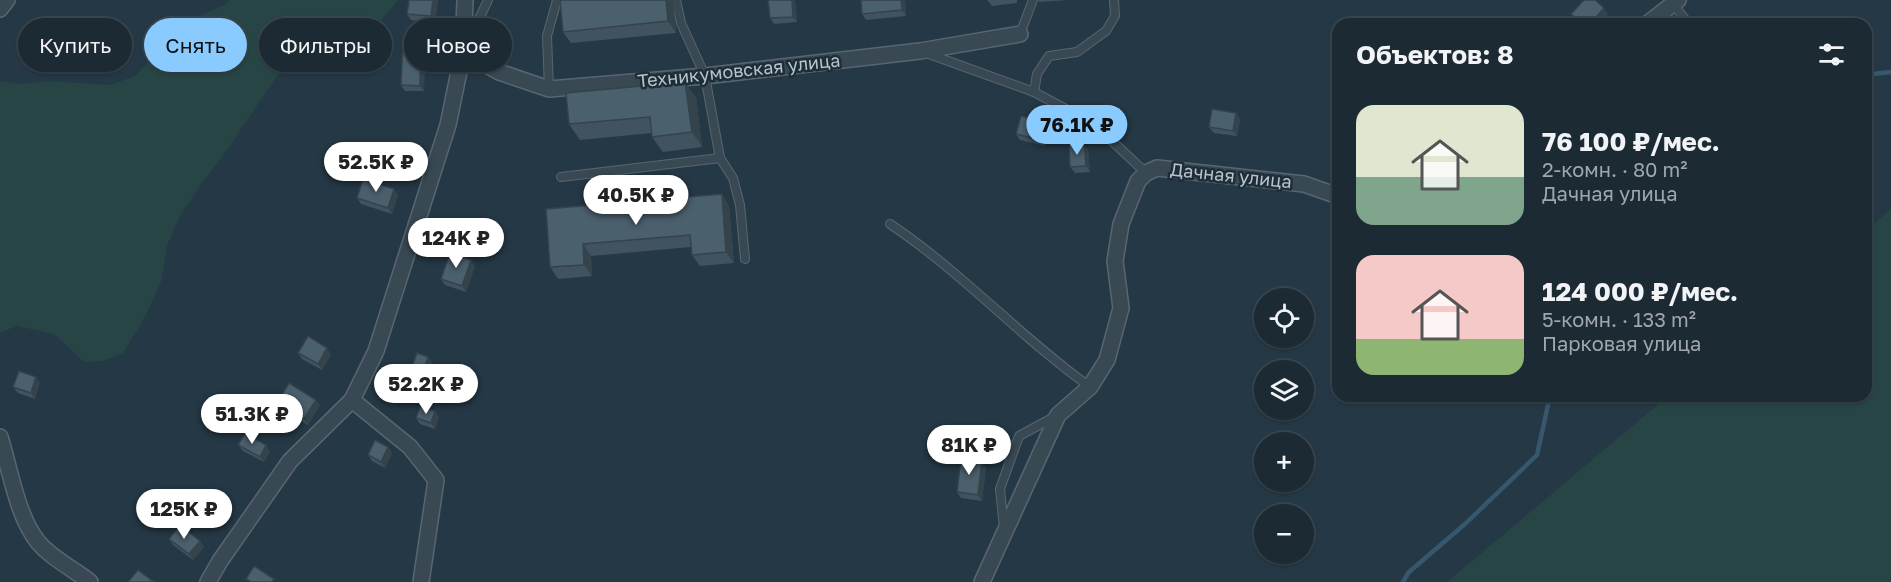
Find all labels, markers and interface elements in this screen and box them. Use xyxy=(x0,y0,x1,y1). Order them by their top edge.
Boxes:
chip: Купить xyxy=(18,18,132,72)
chip: Снять xyxy=(144,18,247,72)
chip: Фильтры xyxy=(259,18,392,72)
chip: Новое xyxy=(404,18,512,72)
icon: filters xyxy=(1815,38,1848,71)
text: Объектов: 8 xyxy=(1356,39,1514,70)
street label: Техникумовская улица xyxy=(636,48,841,92)
pin: 76.1K ₽ xyxy=(1022,105,1132,156)
text: 76.1K ₽ xyxy=(1040,112,1114,136)
text: 76 100 ₽/мес. xyxy=(1542,126,1720,157)
icon: home xyxy=(1404,129,1476,201)
pin: 52.5K ₽ xyxy=(321,142,431,193)
text: 52.5K ₽ xyxy=(338,149,414,173)
text: 2-комн. · 80 m² xyxy=(1542,157,1687,181)
street label: Дачная улица xyxy=(1169,158,1293,192)
pin: 40.5K ₽ xyxy=(581,175,691,226)
text: Дачная улица xyxy=(1542,181,1678,205)
text: 40.5K ₽ xyxy=(597,182,675,206)
pin: 124K ₽ xyxy=(407,218,505,269)
text: 124K ₽ xyxy=(422,225,490,249)
text: 124 000 ₽/мес. xyxy=(1542,276,1738,307)
icon: home xyxy=(1404,279,1476,351)
map controls xyxy=(1254,288,1314,564)
button: locate xyxy=(1254,288,1314,348)
text: 5-комн. · 133 m² xyxy=(1542,307,1696,331)
text: Парковая улица xyxy=(1542,331,1701,355)
button: layers xyxy=(1254,360,1314,420)
pin: 52.2K ₽ xyxy=(371,364,481,415)
text: 52.2K ₽ xyxy=(388,371,464,395)
pin: 51.3K ₽ xyxy=(197,394,307,445)
text: 51.3K ₽ xyxy=(215,401,289,425)
pin: 81K ₽ xyxy=(927,425,1011,476)
text: 81K ₽ xyxy=(941,432,997,456)
button: + xyxy=(1254,432,1314,492)
pin: 125K ₽ xyxy=(135,489,233,540)
text: 125K ₽ xyxy=(150,496,218,520)
button: − xyxy=(1254,504,1314,564)

